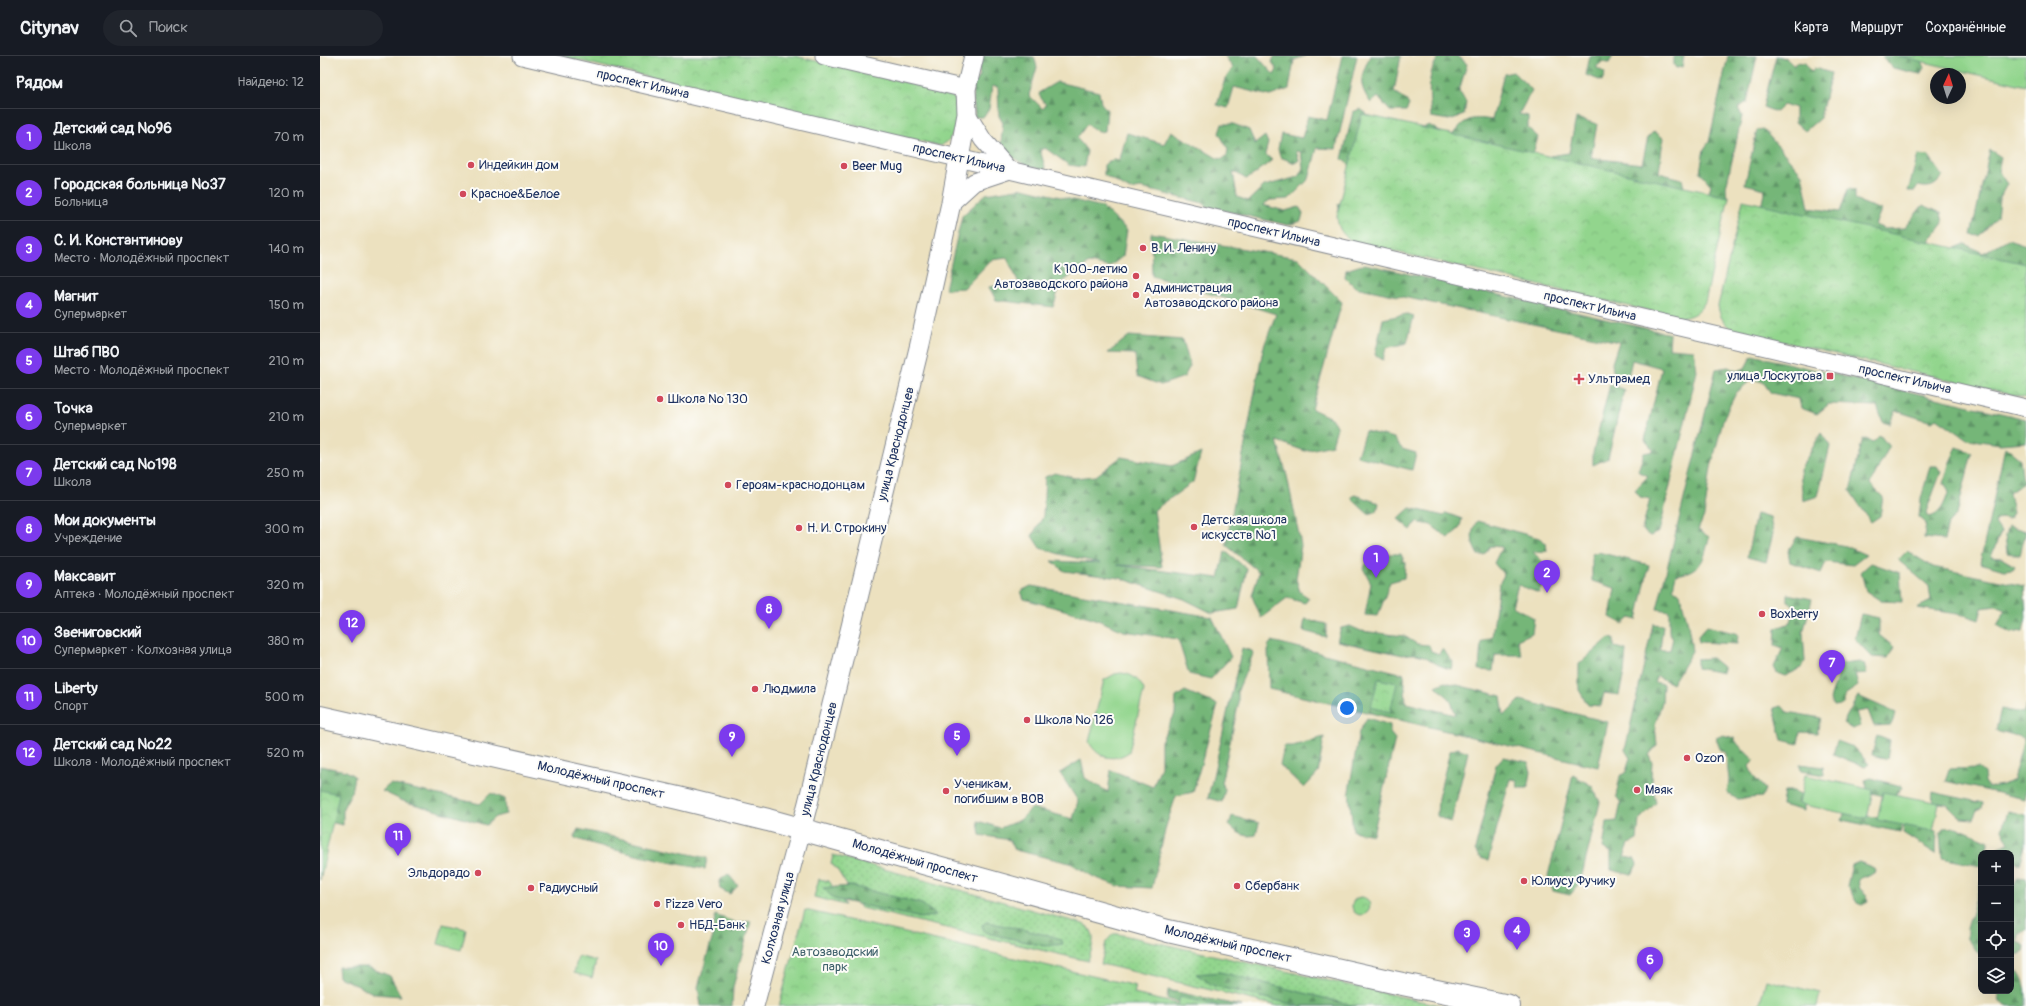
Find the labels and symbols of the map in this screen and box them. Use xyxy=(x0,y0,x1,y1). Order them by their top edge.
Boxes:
street label: проспект Ильича xyxy=(595,66,691,102)
north arrow xyxy=(1930,68,1966,104)
street label: проспект Ильича xyxy=(911,140,1007,176)
place label: Индейкин дом xyxy=(479,157,559,173)
place label: Beer Mug xyxy=(852,158,903,174)
marker: Индейкин дом xyxy=(466,160,476,170)
marker: Beer Mug xyxy=(839,161,849,171)
place label: Красное&Белое xyxy=(471,186,560,202)
marker: Красное&Белое xyxy=(458,189,468,199)
street label: проспект Ильича xyxy=(1226,214,1322,250)
place label: В. И. Ленину xyxy=(1151,240,1216,256)
marker: В. И. Ленину xyxy=(1138,243,1148,253)
place label: К 100-летию Автозаводского района xyxy=(994,261,1128,292)
marker: К 100-летию Автозаводского района xyxy=(1131,271,1141,281)
place label: Администрация Автозаводского района xyxy=(1144,280,1278,311)
street label: проспект Ильича xyxy=(1542,288,1638,324)
marker: Администрация Автозаводского района xyxy=(1131,290,1141,300)
street label: проспект Ильича xyxy=(1857,361,1953,397)
place label: улица Лоскутова xyxy=(1726,368,1822,384)
place label: Ультрамед xyxy=(1588,371,1650,387)
marker: улица Лоскутова xyxy=(1825,371,1835,381)
marker: Ультрамед xyxy=(1573,373,1585,385)
street label: улица Краснодонцев xyxy=(874,385,918,504)
place label: Школа № 130 xyxy=(668,391,748,407)
marker: Школа № 130 xyxy=(655,394,665,404)
place label: Героям-краснодонцам xyxy=(736,477,865,493)
marker: Героям-краснодонцам xyxy=(723,480,733,490)
place label: Детская школа искусств №1 xyxy=(1201,512,1287,543)
place label: Н. И. Строкину xyxy=(807,520,887,536)
marker: Детская школа искусств №1 xyxy=(1189,522,1199,532)
marker: Н. И. Строкину xyxy=(794,523,804,533)
pin: 1 xyxy=(1363,545,1389,578)
pin: 2 xyxy=(1534,560,1560,593)
pin: 8 xyxy=(756,596,782,629)
place label: Boxberry xyxy=(1770,606,1819,622)
marker: Boxberry xyxy=(1757,609,1767,619)
pin: 12 xyxy=(339,610,365,643)
pin: 7 xyxy=(1819,650,1845,683)
place label: Людмила xyxy=(762,681,816,697)
marker: Людмила xyxy=(750,684,760,694)
your location xyxy=(1337,698,1357,718)
street label: улица Краснодонцев xyxy=(797,700,841,819)
place label: Школа № 126 xyxy=(1035,712,1114,728)
marker: Школа № 126 xyxy=(1022,715,1032,725)
pin: 5 xyxy=(944,723,970,756)
pin: 9 xyxy=(719,724,745,757)
place label: Ozon xyxy=(1695,750,1724,766)
marker: Ozon xyxy=(1682,753,1692,763)
street label: Молодёжный проспект xyxy=(536,758,667,803)
place label: Ученикам, погибшим в ВОВ xyxy=(954,776,1044,807)
place label: Маяк xyxy=(1645,782,1674,798)
marker: Маяк xyxy=(1632,785,1642,795)
marker: Ученикам, погибшим в ВОВ xyxy=(941,786,951,796)
pin: 11 xyxy=(385,823,411,856)
street label: Молодёжный проспект xyxy=(850,835,980,887)
place label: Эльдорадо xyxy=(408,865,470,881)
marker: Эльдорадо xyxy=(473,868,483,878)
street label: Колхозная улица xyxy=(758,870,798,966)
place label: Юлиусу Фучику xyxy=(1532,873,1616,889)
marker: Юлиусу Фучику xyxy=(1519,876,1529,886)
place label: Сбербанк xyxy=(1245,878,1300,894)
place label: Радиусный xyxy=(539,880,598,896)
marker: Сбербанк xyxy=(1232,881,1242,891)
marker: Радиусный xyxy=(526,883,536,893)
place label: Pizza Vero xyxy=(665,896,722,912)
marker: Pizza Vero xyxy=(652,899,662,909)
place label: НБД-Банк xyxy=(689,917,746,933)
pin: 4 xyxy=(1504,917,1530,950)
marker: НБД-Банк xyxy=(676,920,686,930)
pin: 3 xyxy=(1454,920,1480,953)
street label: Молодёжный проспект xyxy=(1163,922,1294,967)
pin: 10 xyxy=(648,933,674,966)
park label: Автозаводский парк xyxy=(791,944,879,975)
pin: 6 xyxy=(1637,947,1663,980)

